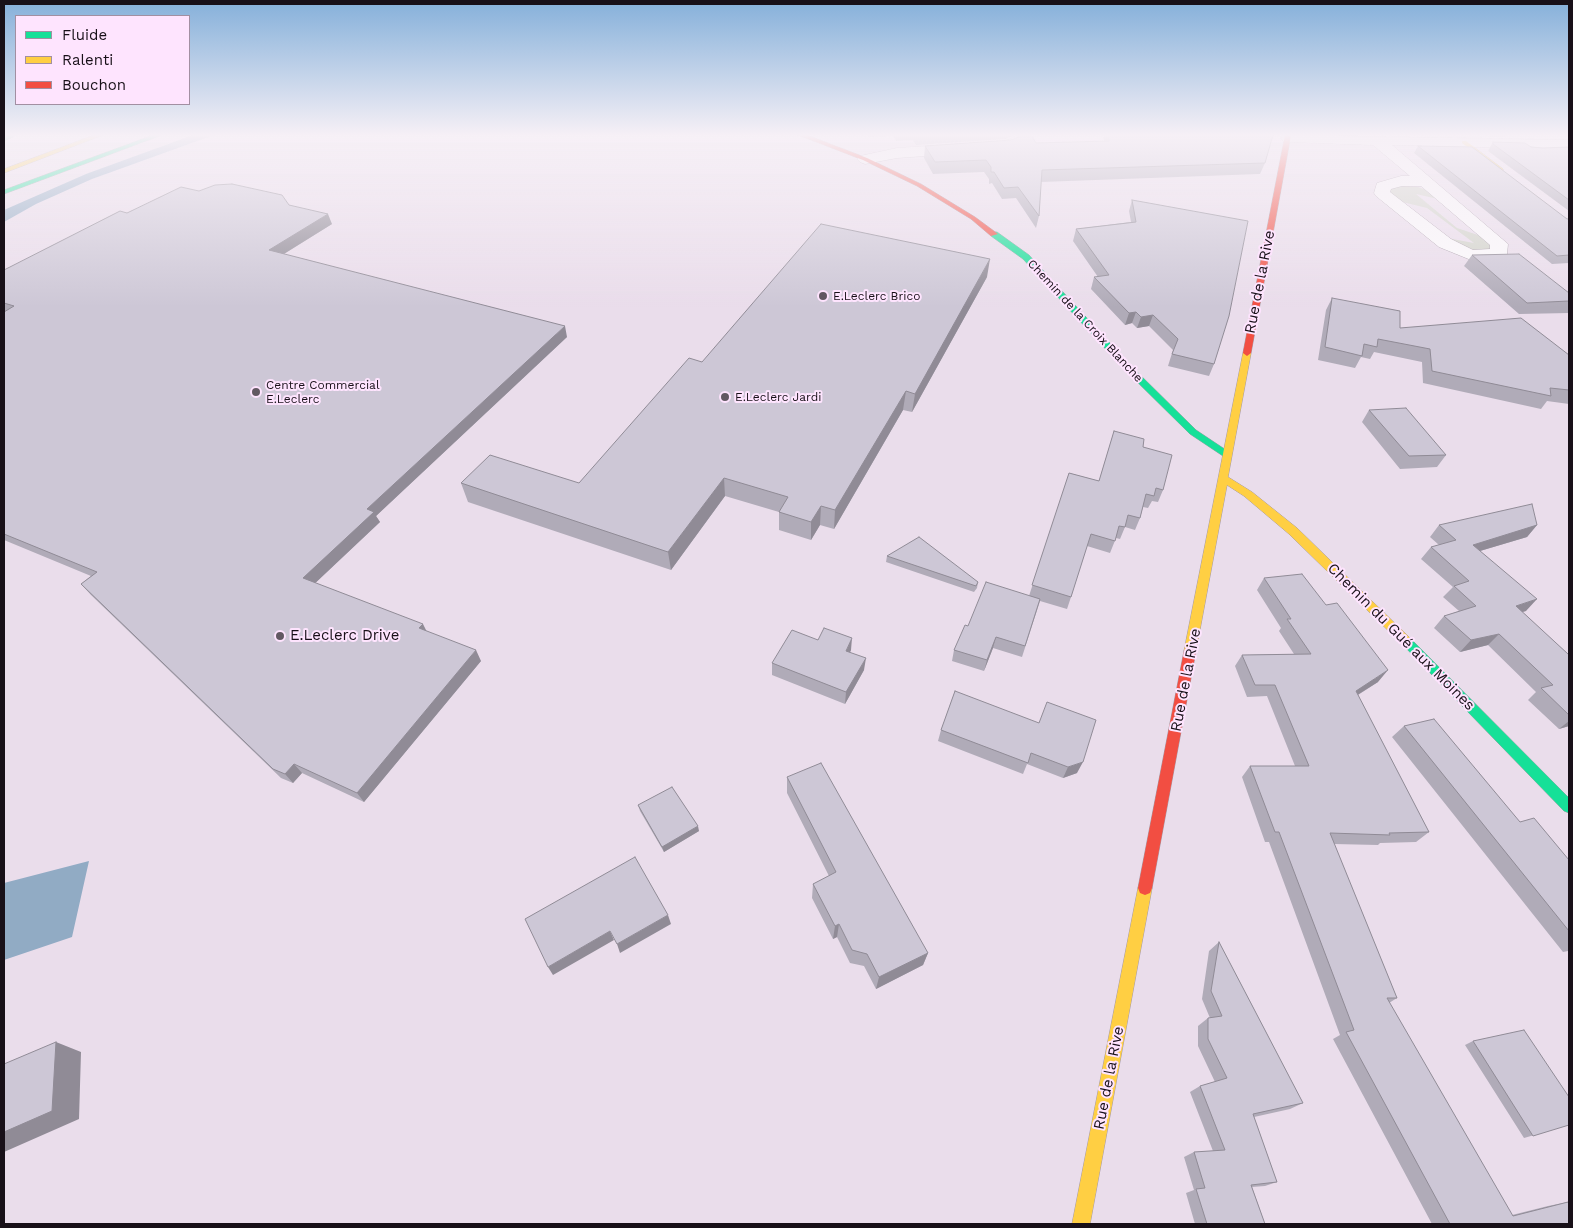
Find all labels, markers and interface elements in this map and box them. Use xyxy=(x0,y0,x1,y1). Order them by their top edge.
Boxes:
legend xyxy=(15,15,190,105)
text: Fluide xyxy=(62,26,107,44)
text: Ralenti xyxy=(62,51,113,69)
text: Bouchon xyxy=(62,76,126,94)
street label: Rue de la Rive xyxy=(1241,229,1279,335)
street label: Chemin de la Croix Blanche xyxy=(1024,257,1146,385)
place label: E.Leclerc Brico xyxy=(833,289,920,303)
marker: E.Leclerc Brico xyxy=(817,290,829,302)
place label: Centre Commercial E.Leclerc xyxy=(266,378,380,406)
marker: Centre Commercial E.Leclerc xyxy=(250,386,262,398)
place label: E.Leclerc Jardi xyxy=(735,390,821,404)
marker: E.Leclerc Jardi xyxy=(719,391,731,403)
street label: Chemin du Gué aux Moines xyxy=(1324,560,1478,714)
place label: E.Leclerc Drive xyxy=(290,627,399,645)
street label: Rue de la Rive xyxy=(1167,627,1205,733)
marker: E.Leclerc Drive xyxy=(274,630,286,642)
street label: Rue de la Rive xyxy=(1090,1025,1128,1131)

